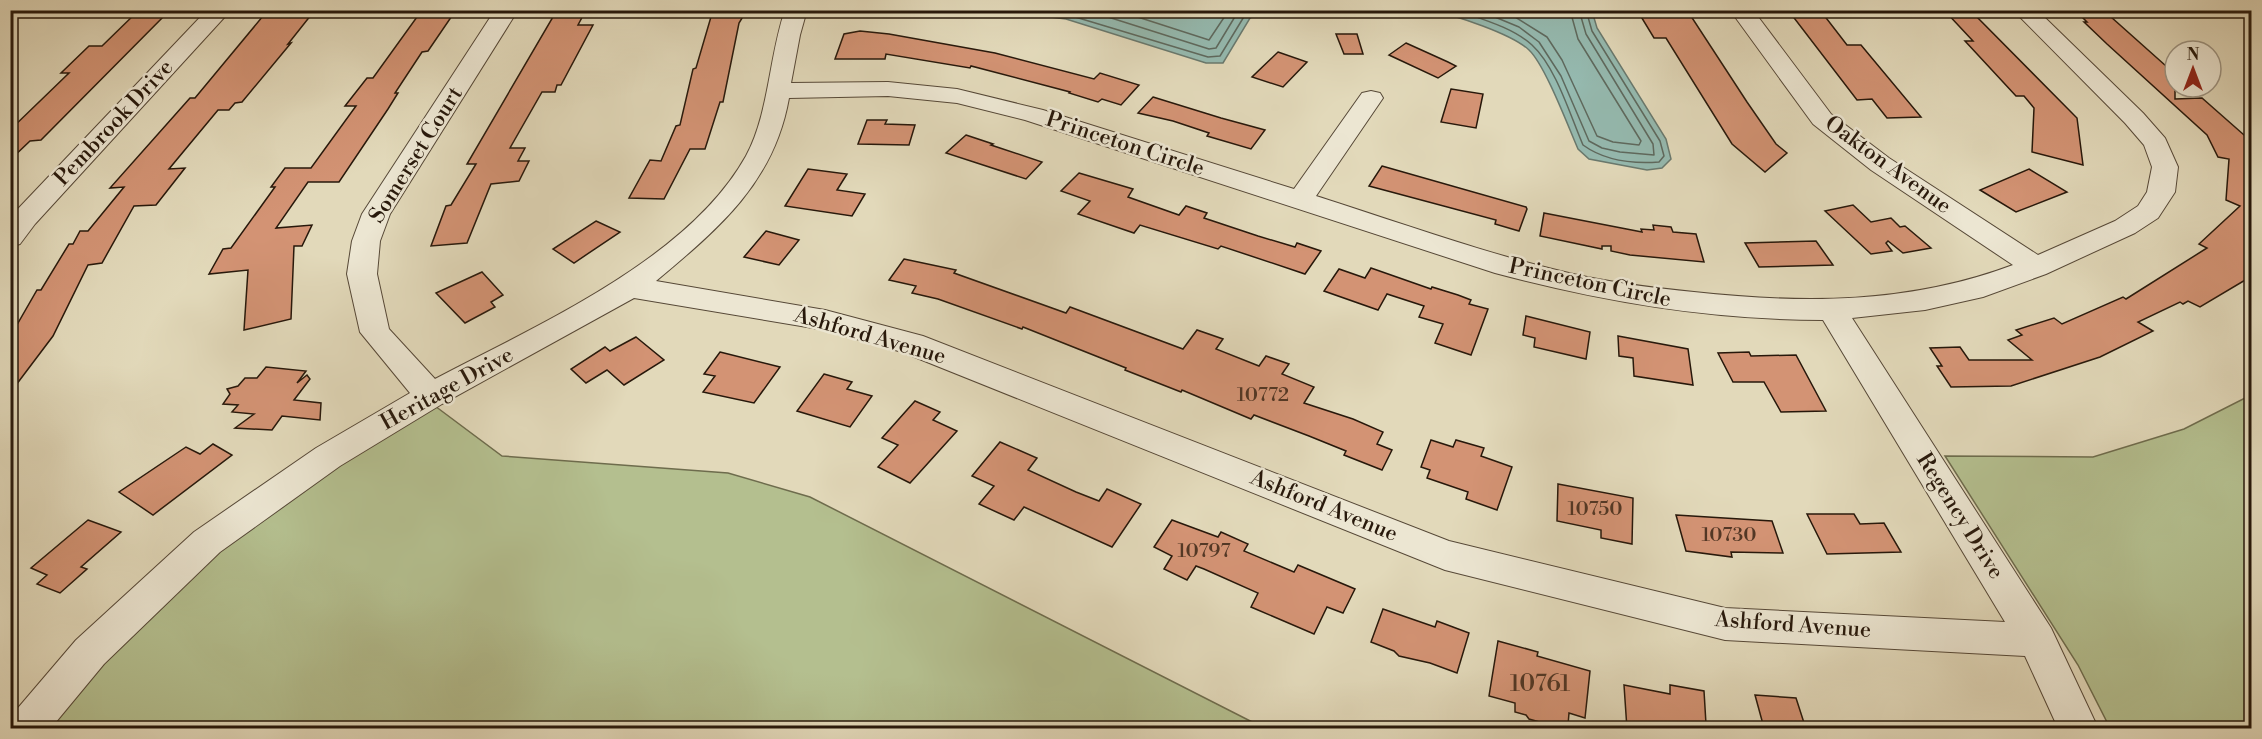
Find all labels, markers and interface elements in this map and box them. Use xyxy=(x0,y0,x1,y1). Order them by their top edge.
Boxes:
north arrow xyxy=(2163,39,2223,99)
text: N xyxy=(2187,45,2200,65)
street label: Pembrook Drive xyxy=(49,54,179,192)
street label: Somerset Court xyxy=(363,82,469,228)
street label: Princeton Circle xyxy=(1042,106,1208,182)
street label: Oakton Avenue xyxy=(1819,110,1957,220)
street label: Princeton Circle xyxy=(1506,253,1674,313)
street label: Ashford Avenue xyxy=(790,301,949,371)
street label: Heritage Drive xyxy=(376,341,518,437)
house number: 10772 xyxy=(1237,383,1289,408)
street label: Regency Drive xyxy=(1910,448,2010,584)
street label: Ashford Avenue xyxy=(1245,464,1402,548)
house number: 10750 xyxy=(1568,497,1622,522)
house number: 10730 xyxy=(1701,523,1757,548)
house number: 10797 xyxy=(1178,539,1230,564)
street label: Ashford Avenue xyxy=(1713,606,1872,644)
house number: 10761 xyxy=(1510,669,1571,699)

